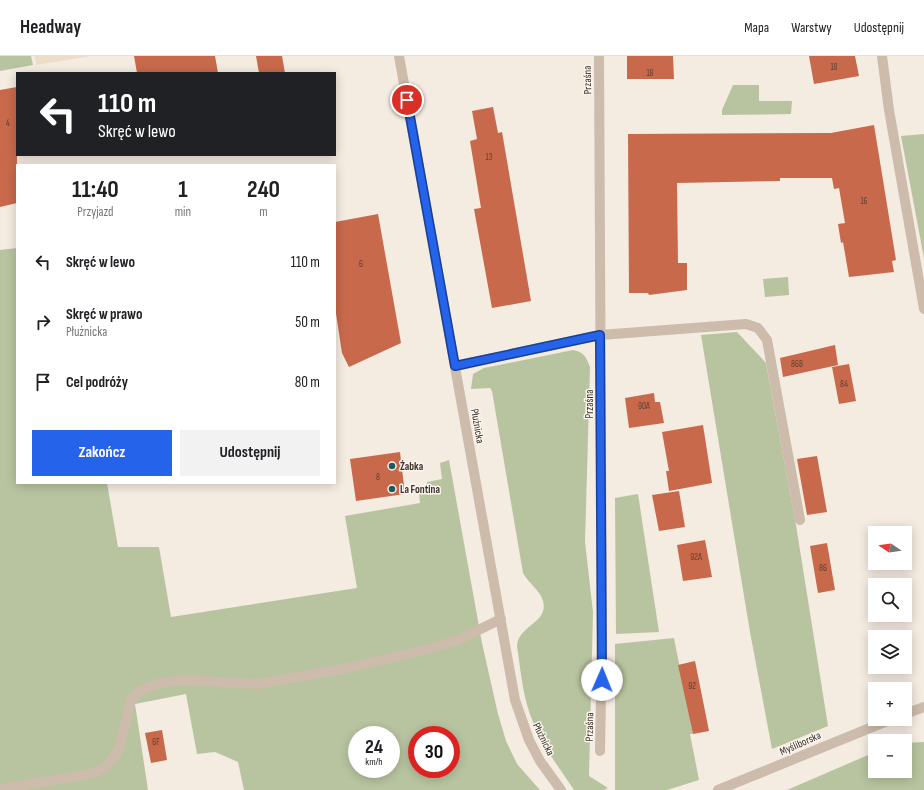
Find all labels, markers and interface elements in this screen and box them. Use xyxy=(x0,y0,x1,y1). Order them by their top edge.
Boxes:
text: Headway xyxy=(20,16,81,39)
text: Mapa xyxy=(744,19,769,36)
text: Warstwy xyxy=(791,19,832,36)
text: Udostępnij xyxy=(854,19,904,36)
house number: 18 xyxy=(830,62,838,73)
street label: Przaśna xyxy=(581,65,594,95)
house number: 18 xyxy=(646,68,654,79)
pin xyxy=(390,83,424,117)
text: 110 m xyxy=(98,87,156,120)
icon: left xyxy=(32,88,84,140)
icon: arrive xyxy=(396,89,418,111)
house number: 4 xyxy=(6,118,10,129)
text: Skręć w lewo xyxy=(98,121,176,142)
house number: 13 xyxy=(486,152,493,163)
text: 11:40 xyxy=(72,175,119,204)
text: 1 xyxy=(178,175,188,204)
text: 240 xyxy=(247,175,280,204)
house number: 16 xyxy=(860,196,868,207)
text: Przyjazd xyxy=(77,204,113,220)
text: min xyxy=(175,204,191,220)
text: m xyxy=(259,204,268,220)
icon: left xyxy=(32,251,54,273)
text: Skręć w lewo xyxy=(66,253,135,272)
text: 110 m xyxy=(291,253,320,272)
house number: 6 xyxy=(359,259,363,270)
text: Skręć w prawo xyxy=(66,305,143,324)
icon: right xyxy=(32,311,54,333)
text: 50 m xyxy=(295,313,320,332)
text: Płużnicka xyxy=(66,324,107,340)
house number: 86B xyxy=(791,359,803,370)
icon: arrive xyxy=(32,371,54,393)
text: Cel podróży xyxy=(66,373,128,392)
text: 80 m xyxy=(295,373,320,392)
house number: 84 xyxy=(840,379,848,390)
street label: Przaśna xyxy=(583,390,596,418)
house number: 90A xyxy=(638,401,650,412)
street label: Płużnicka xyxy=(468,408,487,444)
button: Zakończ xyxy=(32,430,172,476)
button: Udostępnij xyxy=(180,430,320,476)
place label: Żabka xyxy=(400,460,424,473)
marker: Żabka xyxy=(387,461,397,471)
house number: 8 xyxy=(376,472,380,483)
place label: La Fontina xyxy=(400,483,440,496)
marker: La Fontina xyxy=(387,484,397,494)
north arrow xyxy=(868,526,912,570)
map controls xyxy=(868,526,912,778)
house number: 92A xyxy=(690,552,702,563)
house number: 86 xyxy=(819,563,827,574)
button: search xyxy=(868,578,912,622)
button: layers xyxy=(868,630,912,674)
position arrow xyxy=(581,659,623,701)
house number: 92 xyxy=(688,681,696,692)
button: + xyxy=(868,682,912,726)
street label: Przaśna xyxy=(583,712,596,742)
street label: Płużnicka xyxy=(530,721,557,758)
speed limit sign: 30 xyxy=(408,726,460,778)
street label: Myśliborska xyxy=(778,729,823,758)
button: − xyxy=(868,734,912,778)
text: 24 xyxy=(365,735,383,759)
house number: 6F xyxy=(152,737,160,748)
text: km/h xyxy=(365,756,383,768)

